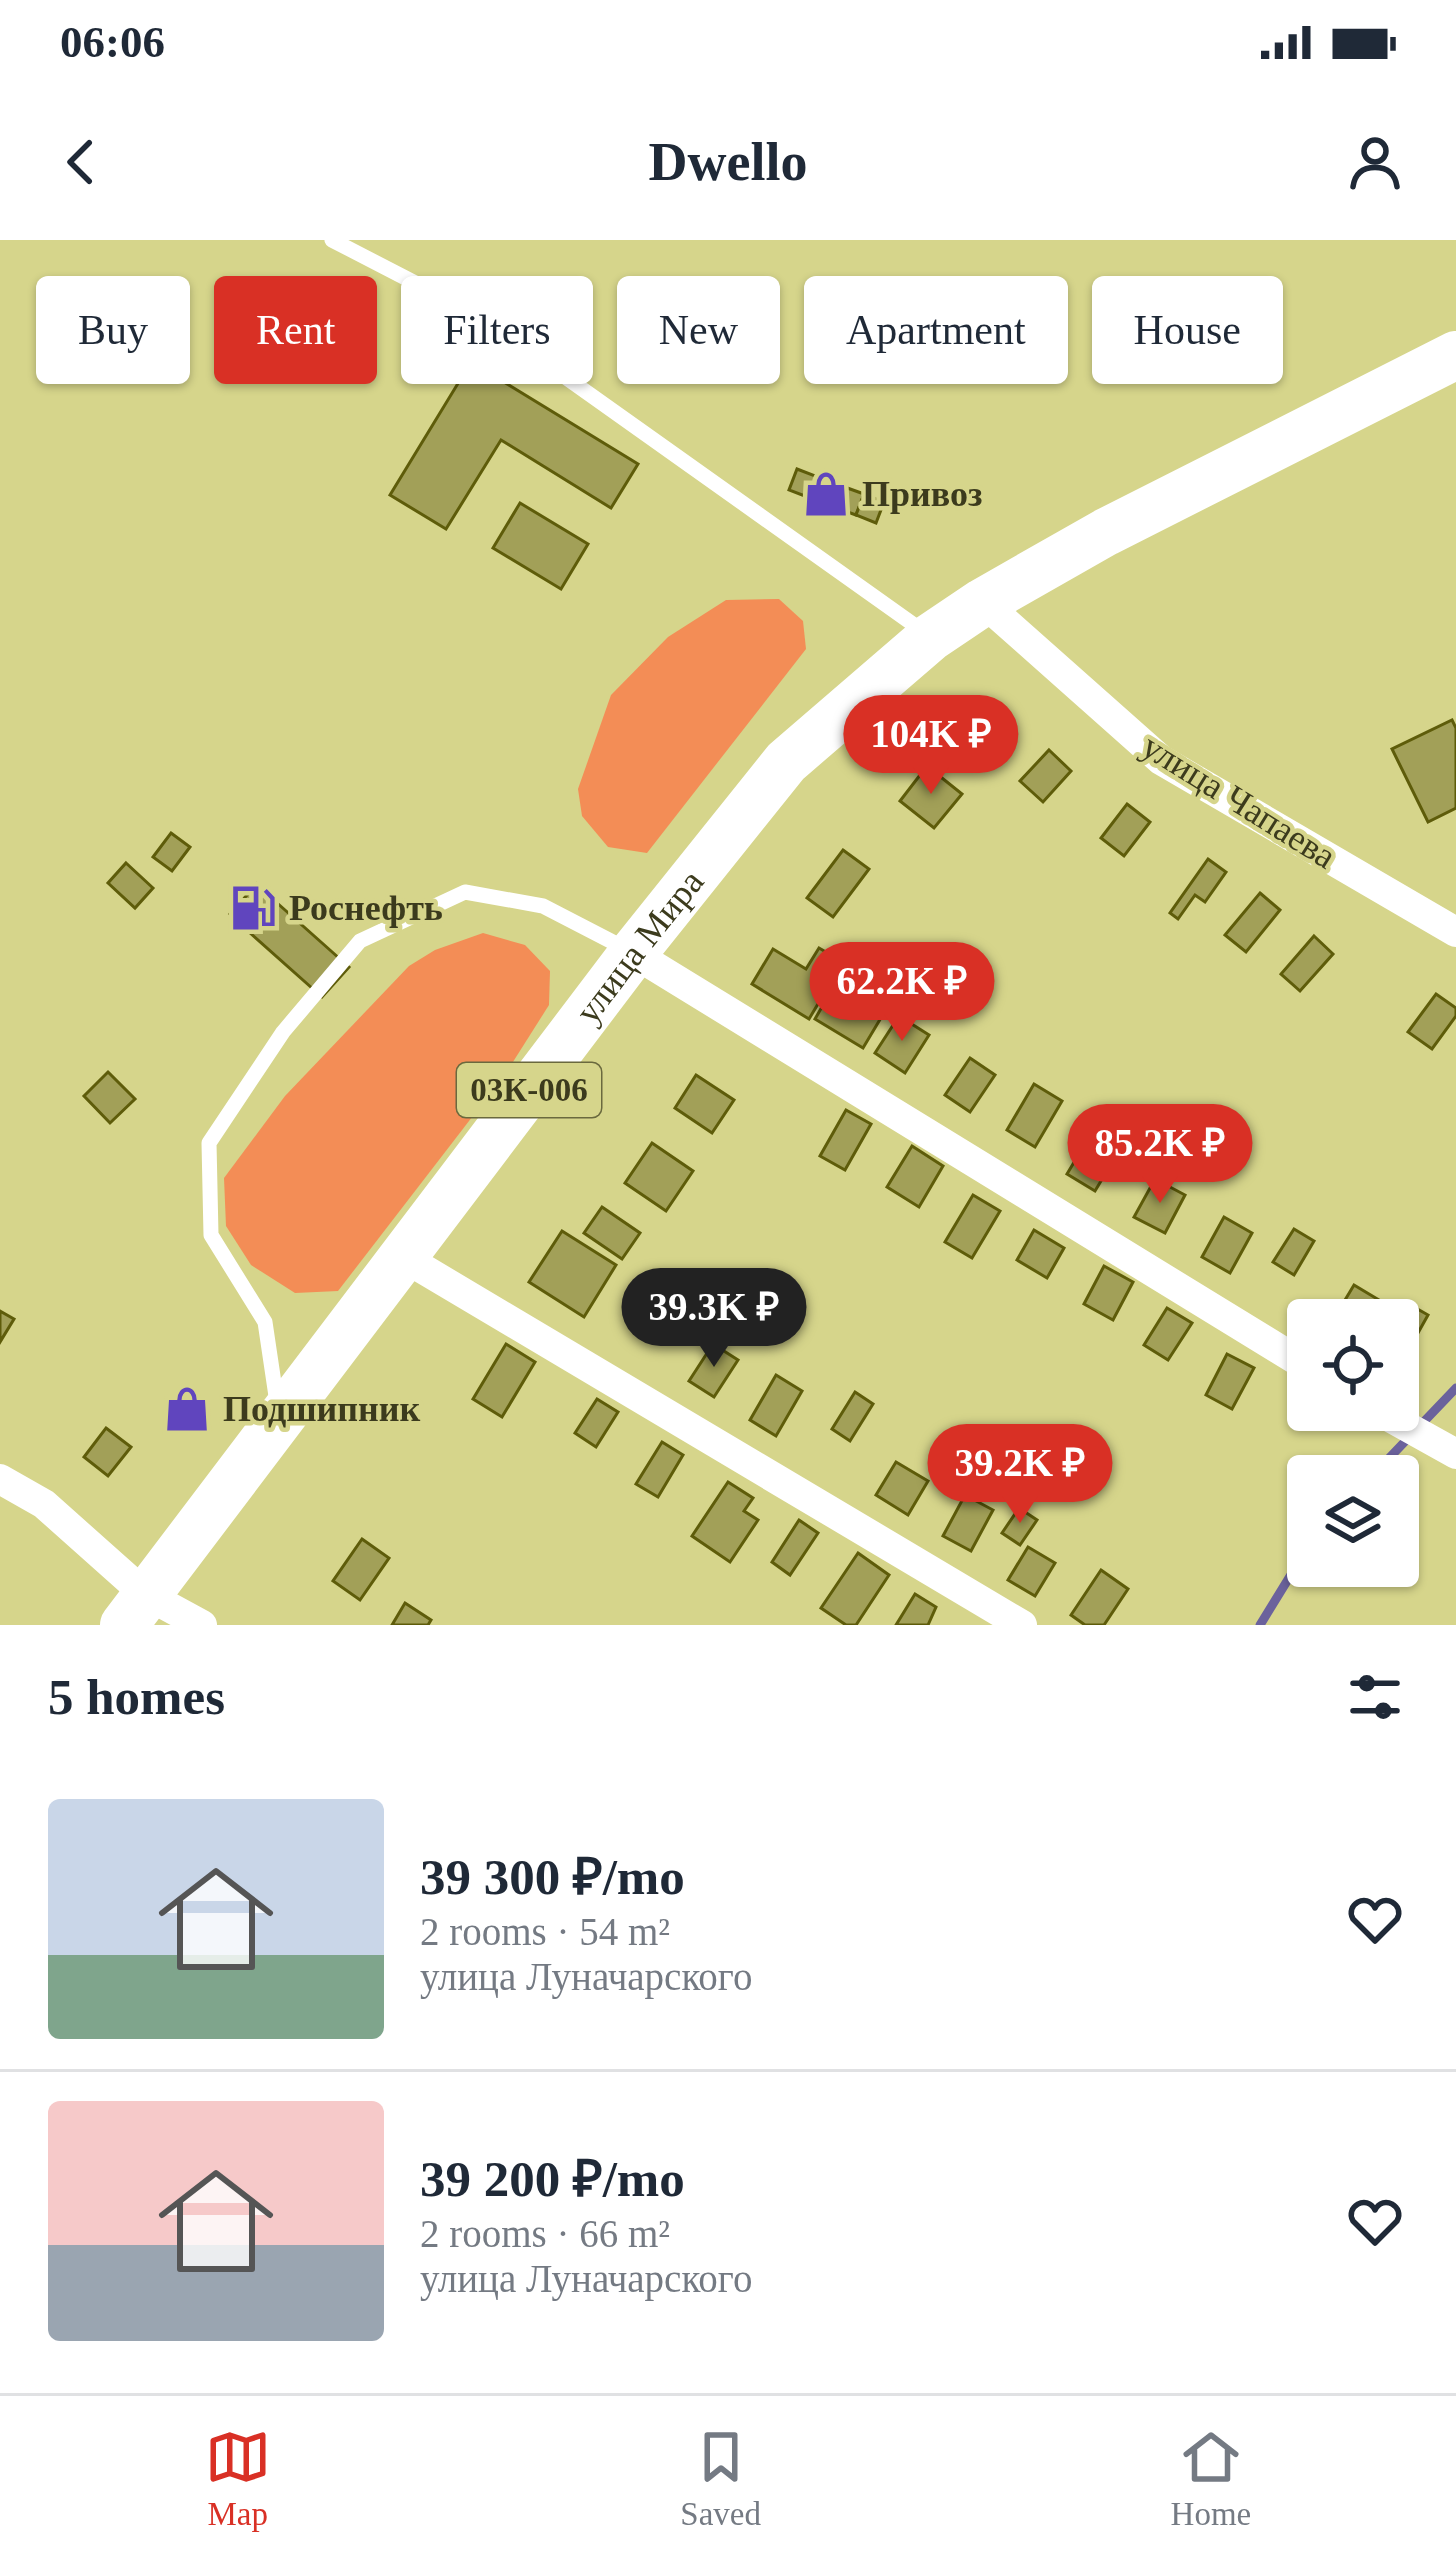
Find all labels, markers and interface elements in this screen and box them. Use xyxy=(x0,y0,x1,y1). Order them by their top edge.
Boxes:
text: 06:06 xyxy=(60,17,165,67)
icon: back xyxy=(48,129,114,195)
icon: person xyxy=(1342,129,1408,195)
text: Dwello xyxy=(649,132,807,192)
chip: Buy xyxy=(36,276,190,384)
chip: Rent xyxy=(214,276,377,384)
chip: Filters xyxy=(401,276,593,384)
chip: New xyxy=(617,276,780,384)
chip: Apartment xyxy=(804,276,1068,384)
chip: House xyxy=(1092,276,1283,384)
shop icon: Привоз xyxy=(801,469,851,519)
place label: Привоз xyxy=(862,474,982,514)
pin: 104K ₽ xyxy=(833,695,1029,797)
text: 104K ₽ xyxy=(870,712,992,755)
street label: улица Чапаева xyxy=(1135,726,1343,876)
street label: улица Мира xyxy=(567,862,711,1031)
fuel station icon: Роснефть xyxy=(228,883,278,933)
place label: Роснефть xyxy=(289,888,443,928)
pin: 62.2K ₽ xyxy=(791,942,1013,1044)
text: 62.2K ₽ xyxy=(836,959,968,1002)
road number: 03К-006 xyxy=(457,1063,601,1117)
pin: 85.2K ₽ xyxy=(1049,1104,1271,1206)
text: 85.2K ₽ xyxy=(1094,1121,1226,1164)
pin: 39.3K ₽ xyxy=(603,1268,825,1370)
text: 39.3K ₽ xyxy=(648,1285,780,1328)
map controls xyxy=(1287,1299,1419,1587)
button: locate xyxy=(1287,1299,1419,1431)
shop icon: Подшипник xyxy=(162,1384,212,1434)
place label: Подшипник xyxy=(223,1389,421,1429)
pin: 39.2K ₽ xyxy=(909,1424,1131,1526)
text: 39.2K ₽ xyxy=(954,1441,1086,1484)
button: layers xyxy=(1287,1455,1419,1587)
icon: filters xyxy=(1342,1664,1408,1730)
text: 5 homes xyxy=(48,1669,225,1725)
icon: home xyxy=(144,1847,288,1991)
text: 39 300 ₽/mo xyxy=(420,1849,685,1905)
icon: heart xyxy=(1342,1886,1408,1952)
text: 2 rooms · 54 m² xyxy=(420,1910,670,1953)
text: улица Луначарского xyxy=(420,1955,752,1998)
icon: home xyxy=(144,2149,288,2293)
text: 39 200 ₽/mo xyxy=(420,2151,685,2207)
icon: heart xyxy=(1342,2188,1408,2254)
text: 2 rooms · 66 m² xyxy=(420,2212,670,2255)
text: улица Луначарского xyxy=(420,2257,752,2300)
tab: Map xyxy=(205,2424,271,2533)
tab: Saved xyxy=(680,2424,761,2533)
tab: Home xyxy=(1171,2424,1251,2533)

